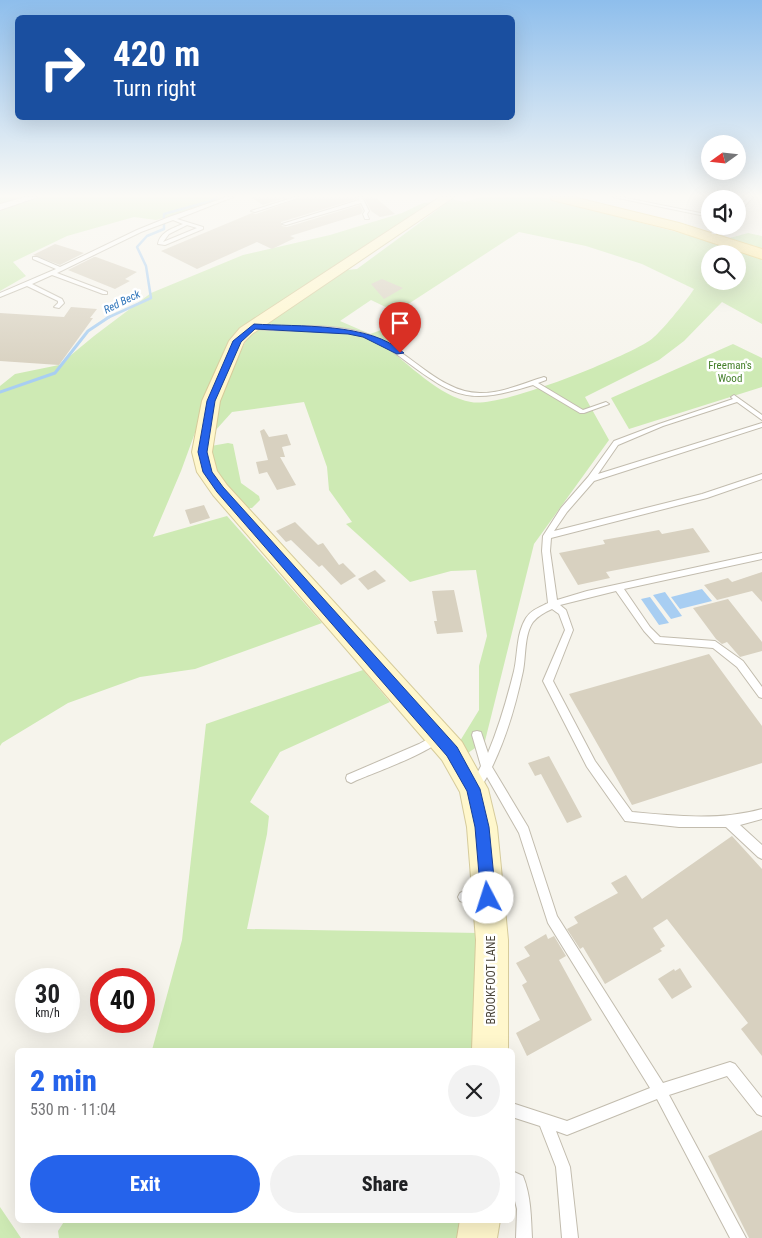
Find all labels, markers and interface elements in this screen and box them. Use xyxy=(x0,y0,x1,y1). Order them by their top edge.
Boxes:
text: 420 m xyxy=(113,34,200,75)
icon: right xyxy=(30,35,95,100)
text: Turn right xyxy=(113,76,196,101)
north arrow xyxy=(701,135,746,180)
map controls xyxy=(701,135,746,290)
button: sound xyxy=(701,190,746,235)
button: search xyxy=(701,245,746,290)
water label: Red Beck xyxy=(102,288,143,316)
pin xyxy=(379,302,421,353)
icon: arrive xyxy=(386,309,414,337)
park label: Freeman's Wood xyxy=(708,359,752,385)
position arrow xyxy=(461,871,513,923)
street label: BROOKFOOT LANE xyxy=(484,936,498,1024)
speed limit sign: 40 xyxy=(90,968,155,1033)
text: 30 xyxy=(35,980,60,1009)
text: km/h xyxy=(35,1006,60,1020)
text: 2 min xyxy=(30,1063,97,1098)
button: close xyxy=(448,1065,500,1117)
text: 530 m · 11:04 xyxy=(30,1100,116,1119)
button: Exit xyxy=(30,1155,260,1213)
button: Share xyxy=(270,1155,500,1213)

